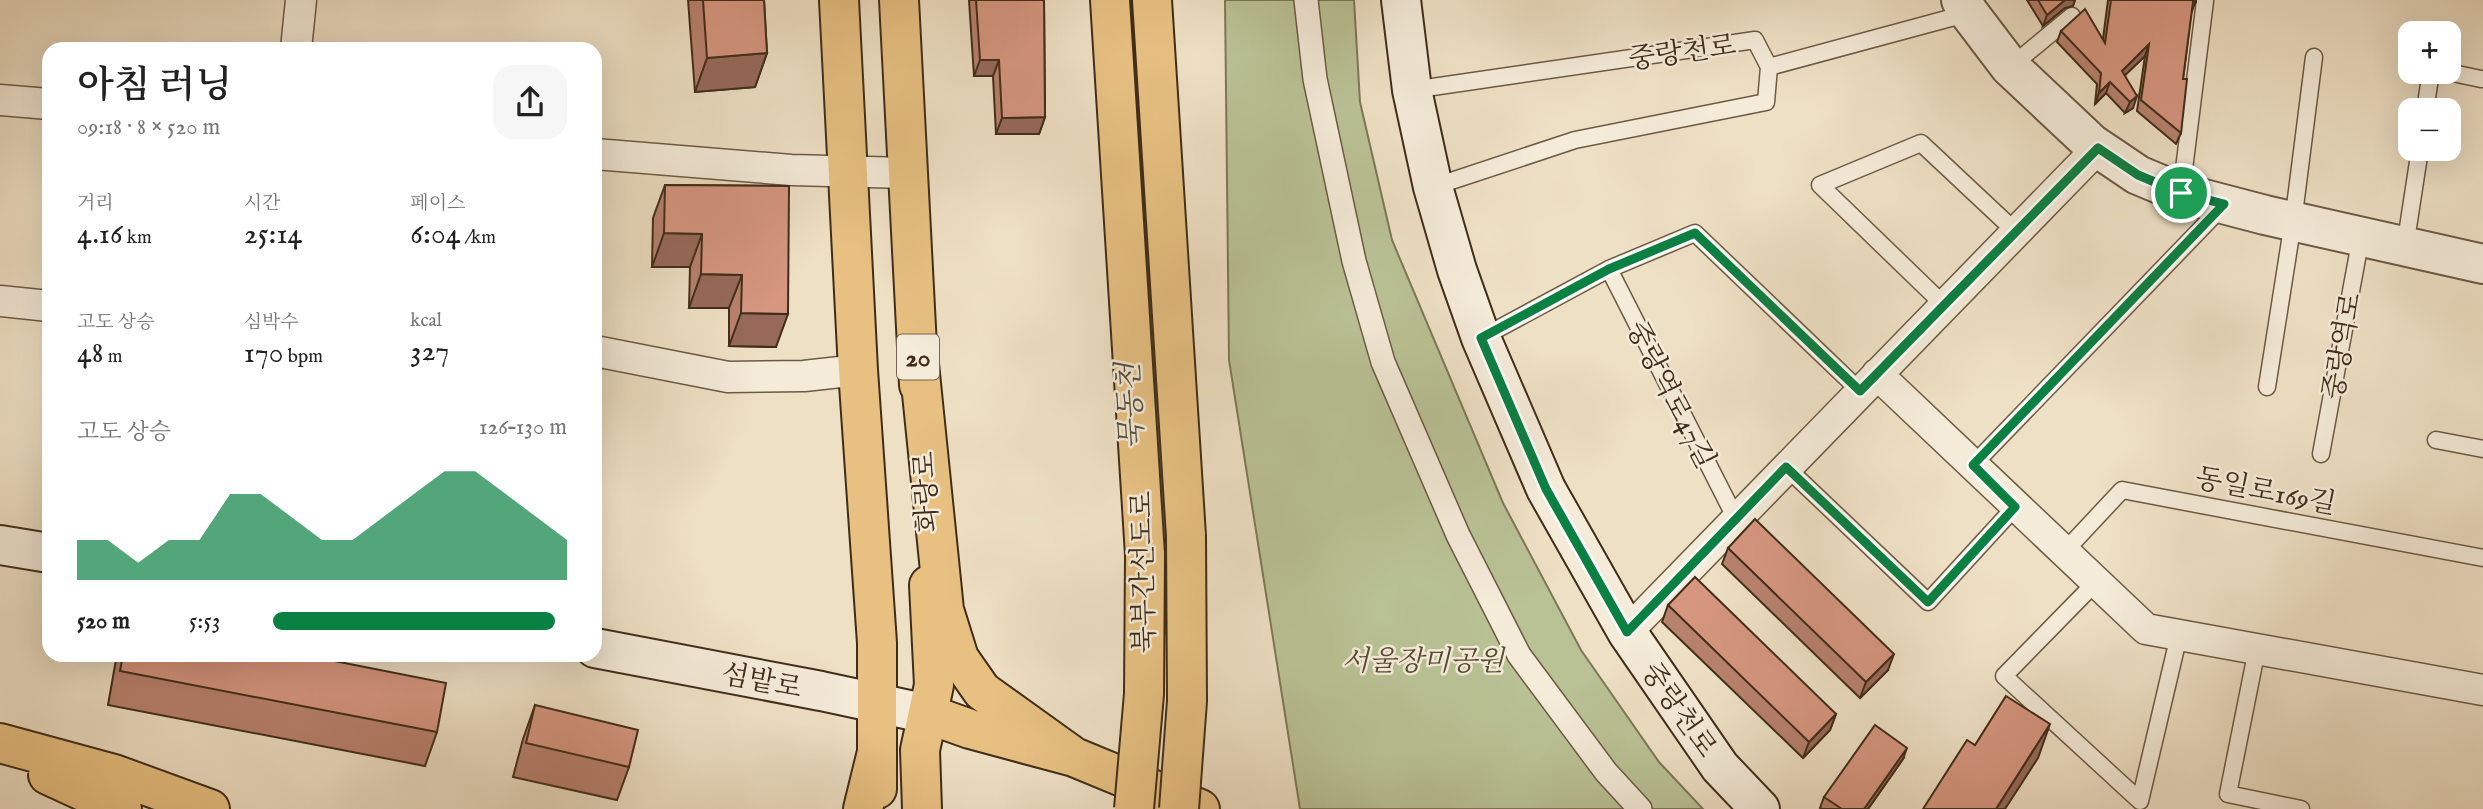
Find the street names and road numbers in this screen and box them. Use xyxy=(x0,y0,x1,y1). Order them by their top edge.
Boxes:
street label: 중랑천로 xyxy=(1626,29,1738,78)
street label: 중랑역로 xyxy=(2317,290,2370,403)
street label: 중랑역로47길 xyxy=(1618,315,1722,475)
road number: 20 xyxy=(897,334,939,380)
street label: 화랑로 xyxy=(908,450,947,533)
street label: 동일로169길 xyxy=(2192,462,2339,523)
street label: 북부간선도로 xyxy=(1126,491,1163,653)
street label: 중랑천로 xyxy=(1633,656,1723,765)
street label: 섬밭로 xyxy=(718,658,805,707)

